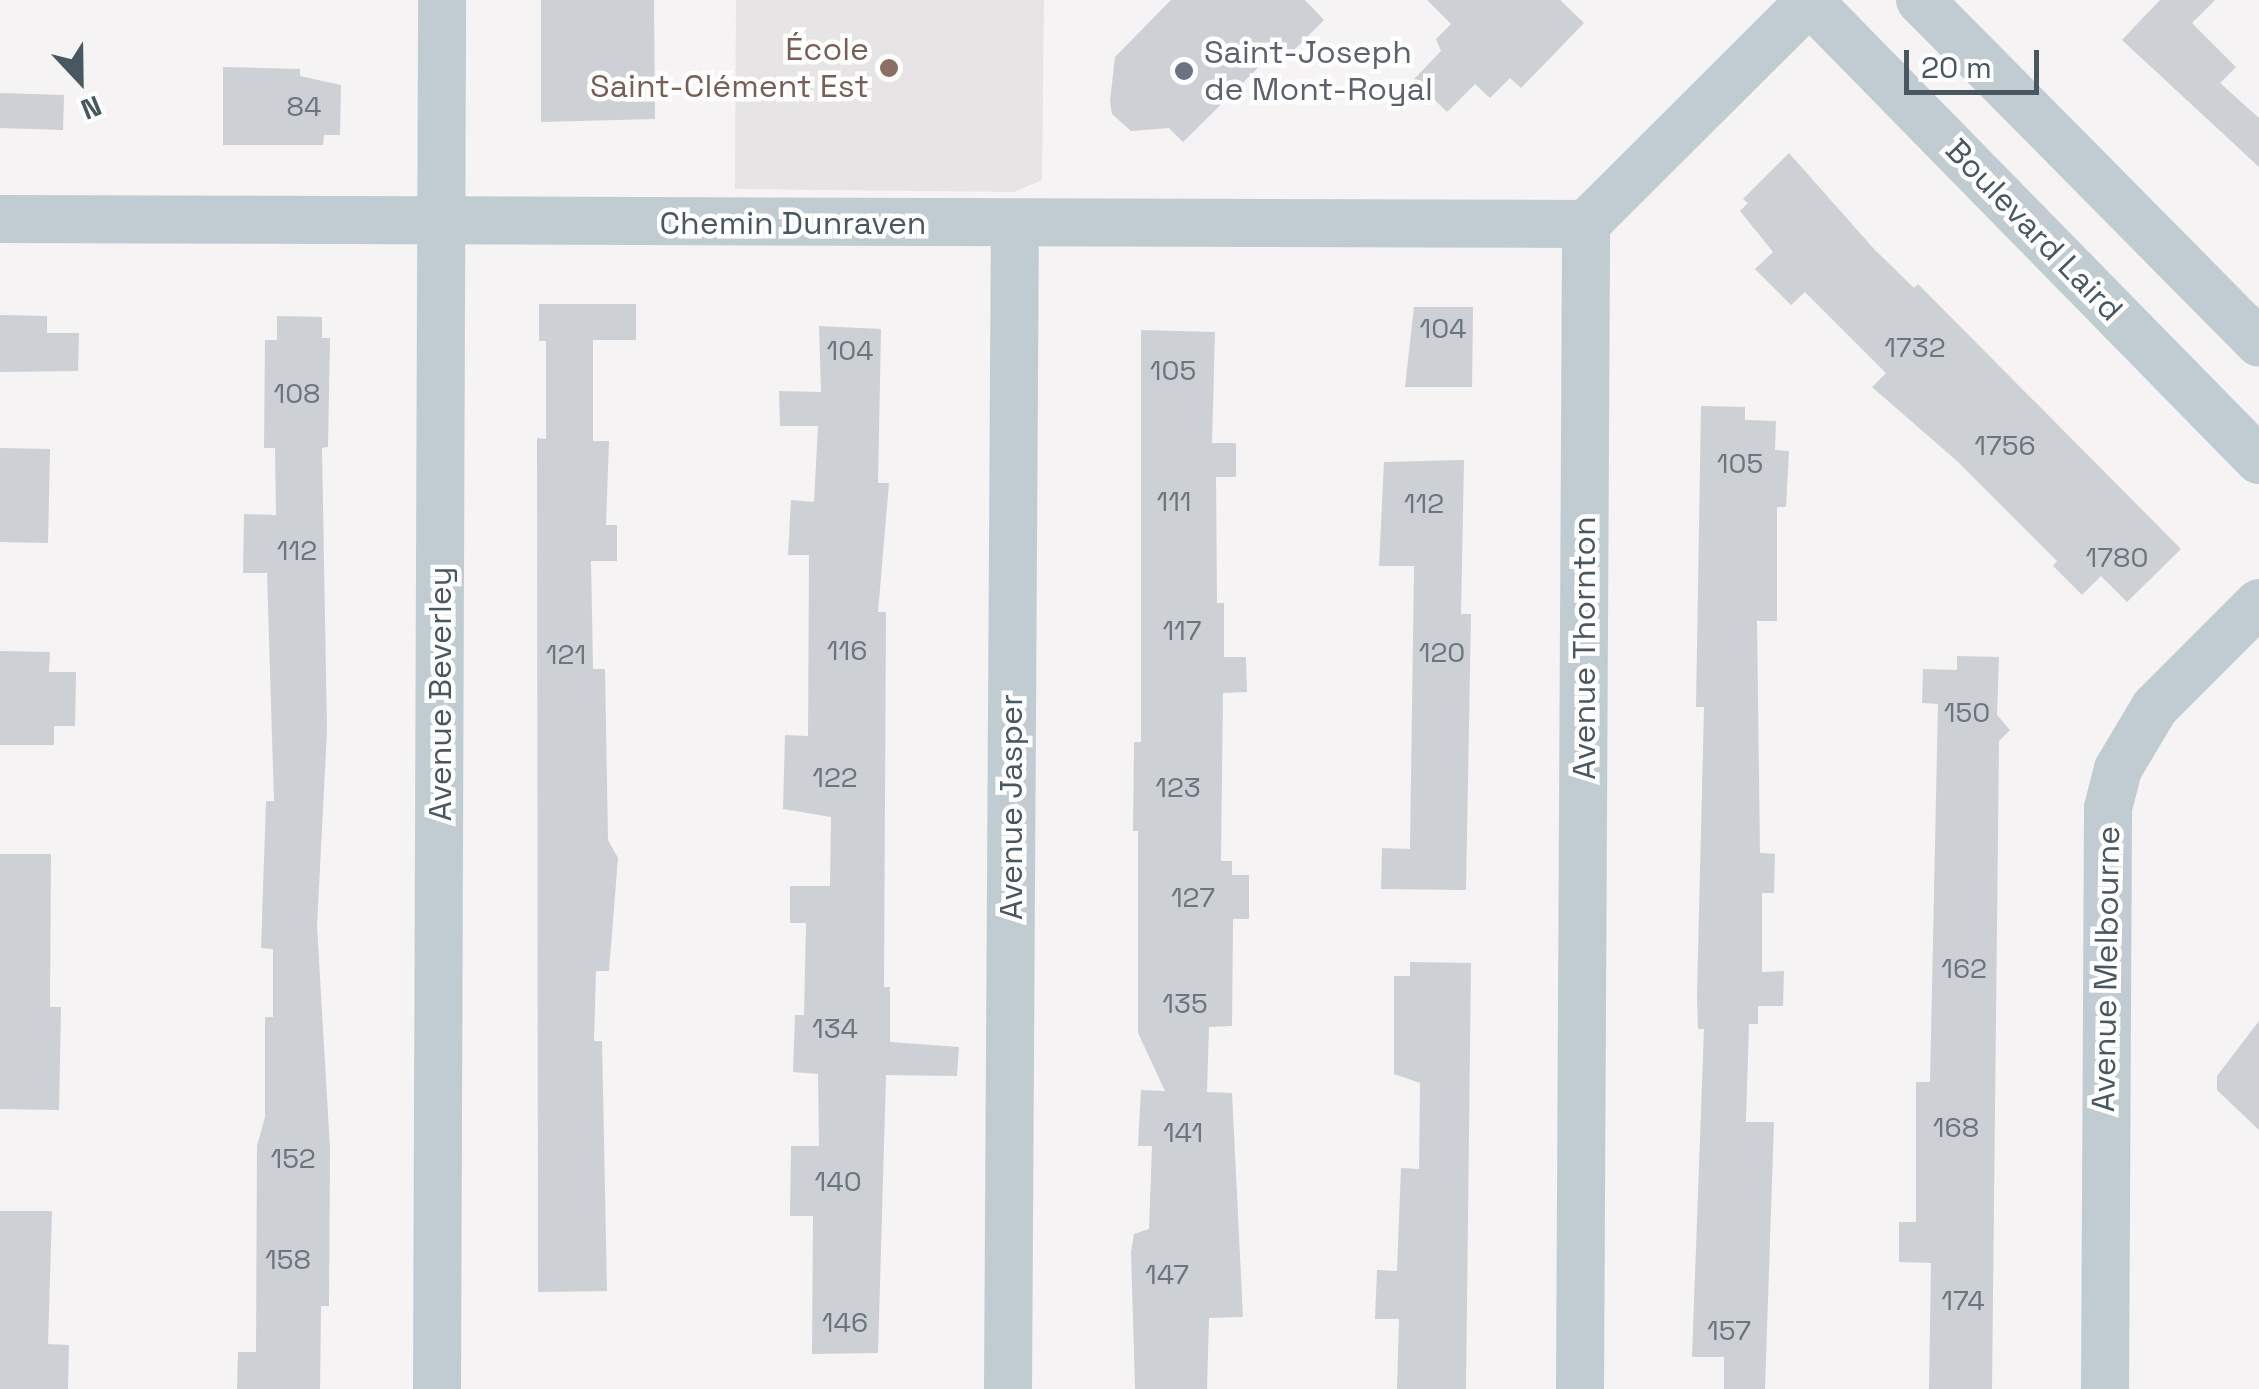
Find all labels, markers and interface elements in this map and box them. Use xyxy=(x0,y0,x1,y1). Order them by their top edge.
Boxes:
north arrow xyxy=(30,30,130,130)
scale bar xyxy=(1909,30,2044,92)
place label: École Saint-Clément Est xyxy=(590,31,869,106)
place label: Saint-Joseph de Mont-Royal xyxy=(1204,34,1433,109)
text: 20 m xyxy=(1921,48,1992,87)
marker: École Saint-Clément Est xyxy=(878,57,900,79)
marker: Saint-Joseph de Mont-Royal xyxy=(1173,60,1195,82)
text: N xyxy=(76,88,107,128)
house number: 84 xyxy=(287,89,321,123)
street label: Boulevard Laird xyxy=(1938,131,2130,329)
street label: Chemin Dunraven xyxy=(660,204,926,242)
house number: 104 xyxy=(1419,311,1467,345)
house number: 1732 xyxy=(1884,330,1946,364)
house number: 104 xyxy=(826,333,874,367)
house number: 105 xyxy=(1150,353,1196,387)
house number: 108 xyxy=(273,376,321,410)
house number: 1756 xyxy=(1974,428,2036,462)
house number: 105 xyxy=(1717,446,1763,480)
house number: 111 xyxy=(1156,484,1192,518)
house number: 112 xyxy=(1404,486,1444,520)
street label: Avenue Thornton xyxy=(1565,516,1603,780)
house number: 112 xyxy=(277,533,317,567)
house number: 1780 xyxy=(2086,540,2148,574)
street label: Avenue Beverley xyxy=(421,567,459,821)
house number: 117 xyxy=(1162,613,1202,647)
house number: 116 xyxy=(827,633,867,667)
house number: 120 xyxy=(1419,635,1465,669)
house number: 121 xyxy=(546,637,586,671)
street label: Avenue Jasper xyxy=(992,694,1030,920)
house number: 150 xyxy=(1944,695,1990,729)
house number: 122 xyxy=(812,760,858,794)
house number: 123 xyxy=(1155,770,1201,804)
street label: Avenue Melbourne xyxy=(2084,826,2128,1112)
house number: 127 xyxy=(1171,880,1215,914)
house number: 162 xyxy=(1941,951,1987,985)
house number: 135 xyxy=(1162,986,1208,1020)
house number: 134 xyxy=(812,1011,858,1045)
house number: 168 xyxy=(1933,1110,1979,1144)
house number: 141 xyxy=(1163,1115,1203,1149)
house number: 152 xyxy=(270,1141,316,1175)
house number: 140 xyxy=(814,1164,862,1198)
house number: 158 xyxy=(265,1242,311,1276)
house number: 147 xyxy=(1145,1257,1189,1291)
house number: 174 xyxy=(1941,1283,1985,1317)
house number: 146 xyxy=(822,1305,868,1339)
house number: 157 xyxy=(1707,1313,1751,1347)

